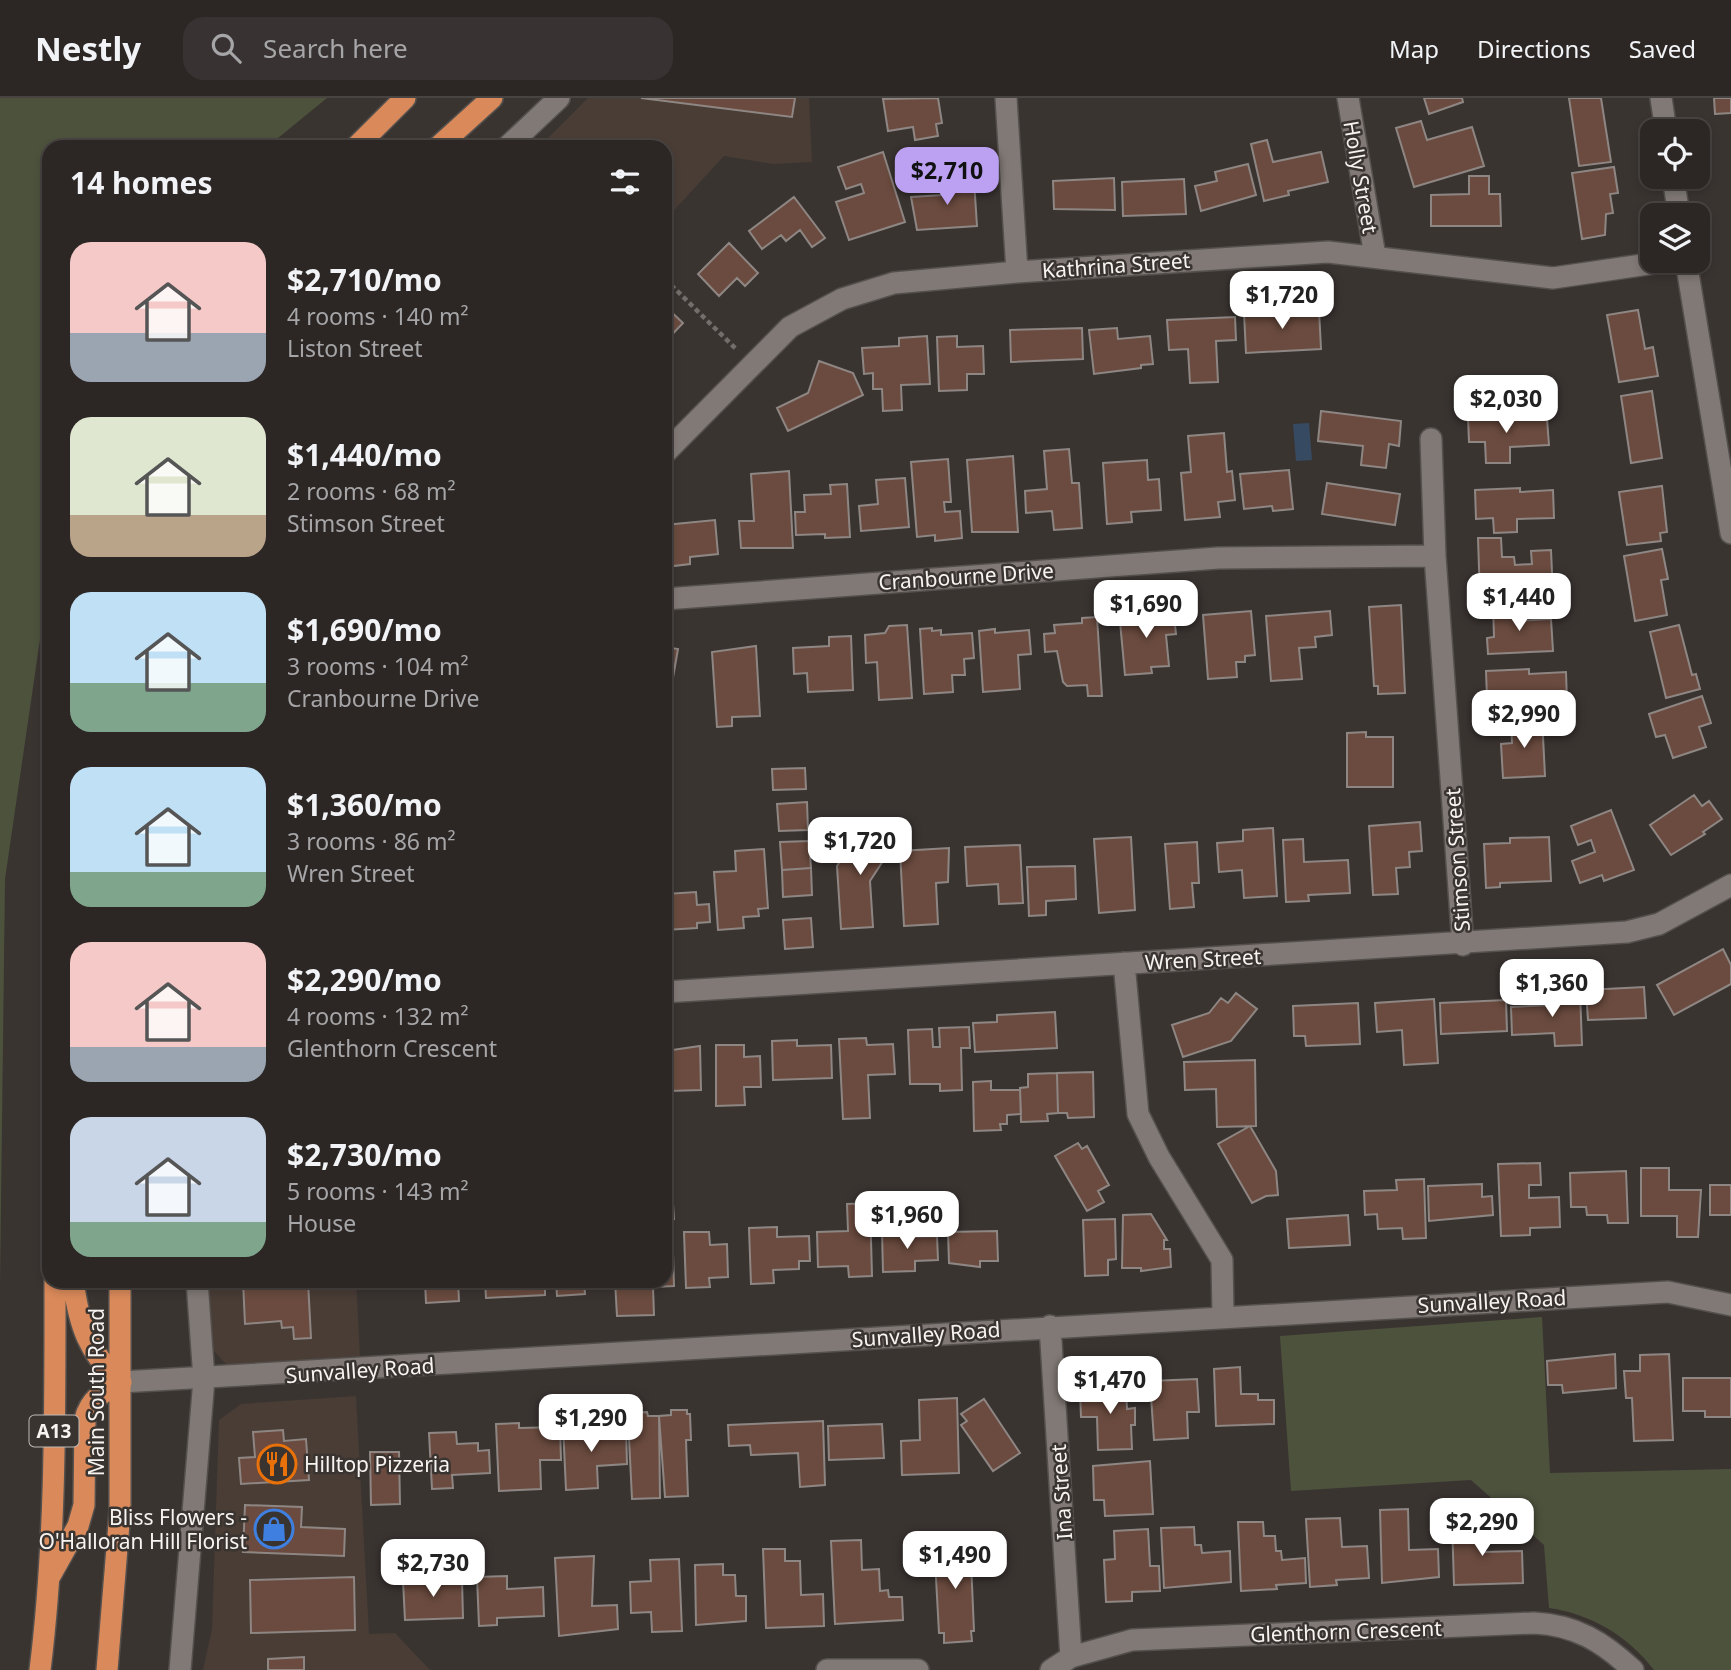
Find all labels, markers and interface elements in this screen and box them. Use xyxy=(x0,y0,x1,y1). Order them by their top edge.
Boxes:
search box xyxy=(183,17,673,80)
text: Nestly xyxy=(35,26,141,71)
icon: search xyxy=(207,29,245,67)
text: Search here xyxy=(263,30,408,66)
text: Map xyxy=(1389,32,1439,65)
text: Directions xyxy=(1477,32,1591,65)
text: Saved xyxy=(1629,32,1696,65)
street label: Holly Street xyxy=(1337,118,1385,236)
map controls xyxy=(1640,119,1710,273)
button: locate xyxy=(1640,119,1710,189)
pin: $2,710 xyxy=(890,148,1004,207)
text: $2,710 xyxy=(911,154,983,186)
text: 14 homes xyxy=(70,162,213,203)
icon: filters xyxy=(606,163,644,201)
button: layers xyxy=(1640,203,1710,273)
street label: Kathrina Street xyxy=(1041,246,1191,284)
text: $2,710/mo xyxy=(287,259,442,300)
icon: home xyxy=(126,270,210,354)
pin: $1,720 xyxy=(1225,272,1339,331)
text: $1,720 xyxy=(1246,278,1318,310)
text: 4 rooms · 140 m² xyxy=(287,300,469,332)
text: Liston Street xyxy=(287,332,423,364)
pin: $2,030 xyxy=(1449,376,1563,435)
text: $2,030 xyxy=(1470,382,1542,414)
text: $1,440/mo xyxy=(287,434,442,475)
icon: home xyxy=(126,445,210,529)
text: 2 rooms · 68 m² xyxy=(287,475,456,507)
text: Stimson Street xyxy=(287,507,445,539)
street label: Cranbourne Drive xyxy=(877,556,1055,596)
pin: $1,440 xyxy=(1462,574,1576,633)
pin: $1,690 xyxy=(1089,580,1203,640)
text: $1,440 xyxy=(1483,580,1555,612)
text: $1,690 xyxy=(1110,587,1182,619)
text: $1,690/mo xyxy=(287,609,442,650)
icon: home xyxy=(126,620,210,704)
text: 3 rooms · 104 m² xyxy=(287,650,469,682)
text: Cranbourne Drive xyxy=(287,682,480,714)
pin: $2,990 xyxy=(1467,690,1581,750)
text: $2,990 xyxy=(1488,697,1560,729)
text: $1,360/mo xyxy=(287,784,442,825)
street label: Stimson Street xyxy=(1438,787,1476,933)
icon: home xyxy=(126,795,210,879)
pin: $1,720 xyxy=(803,818,917,877)
text: $1,720 xyxy=(824,824,896,856)
text: 3 rooms · 86 m² xyxy=(287,825,456,857)
text: Wren Street xyxy=(287,857,415,889)
street label: Wren Street xyxy=(1144,942,1262,976)
text: $2,290/mo xyxy=(287,959,442,1000)
pin: $1,360 xyxy=(1495,960,1609,1019)
text: $1,360 xyxy=(1516,966,1588,998)
icon: home xyxy=(126,970,210,1054)
text: 4 rooms · 132 m² xyxy=(287,1000,469,1032)
text: Glenthorn Crescent xyxy=(287,1032,497,1064)
text: $2,730/mo xyxy=(287,1134,442,1175)
icon: home xyxy=(126,1145,210,1229)
text: 5 rooms · 143 m² xyxy=(287,1175,469,1207)
pin: $1,960 xyxy=(850,1192,964,1251)
text: $1,960 xyxy=(871,1198,943,1230)
text: House xyxy=(287,1207,356,1239)
street label: Sunvalley Road xyxy=(1417,1283,1567,1319)
street label: Main South Road xyxy=(82,1308,110,1476)
street label: Sunvalley Road xyxy=(851,1315,1001,1353)
street label: Sunvalley Road xyxy=(285,1351,435,1389)
pin: $1,470 xyxy=(1053,1356,1167,1416)
text: $1,470 xyxy=(1074,1363,1146,1395)
pin: $1,290 xyxy=(534,1394,648,1454)
text: $1,290 xyxy=(555,1401,627,1433)
road number: A13 xyxy=(30,1415,78,1446)
restaurant icon: Hilltop Pizzeria xyxy=(256,1443,298,1485)
street label: Ina Street xyxy=(1044,1443,1078,1541)
place label: Hilltop Pizzeria xyxy=(304,1450,450,1478)
pin: $2,290 xyxy=(1425,1498,1539,1558)
place label: Bliss Flowers - O'Halloran Hill Florist xyxy=(38,1503,247,1555)
text: $2,290 xyxy=(1446,1505,1518,1537)
shop icon: Bliss Flowers - O'Halloran Hill Florist xyxy=(253,1508,295,1550)
pin: $1,490 xyxy=(898,1532,1012,1591)
text: $1,490 xyxy=(919,1538,991,1570)
pin: $2,730 xyxy=(376,1540,490,1599)
text: $2,730 xyxy=(397,1546,469,1578)
street label: Glenthorn Crescent xyxy=(1250,1614,1443,1648)

